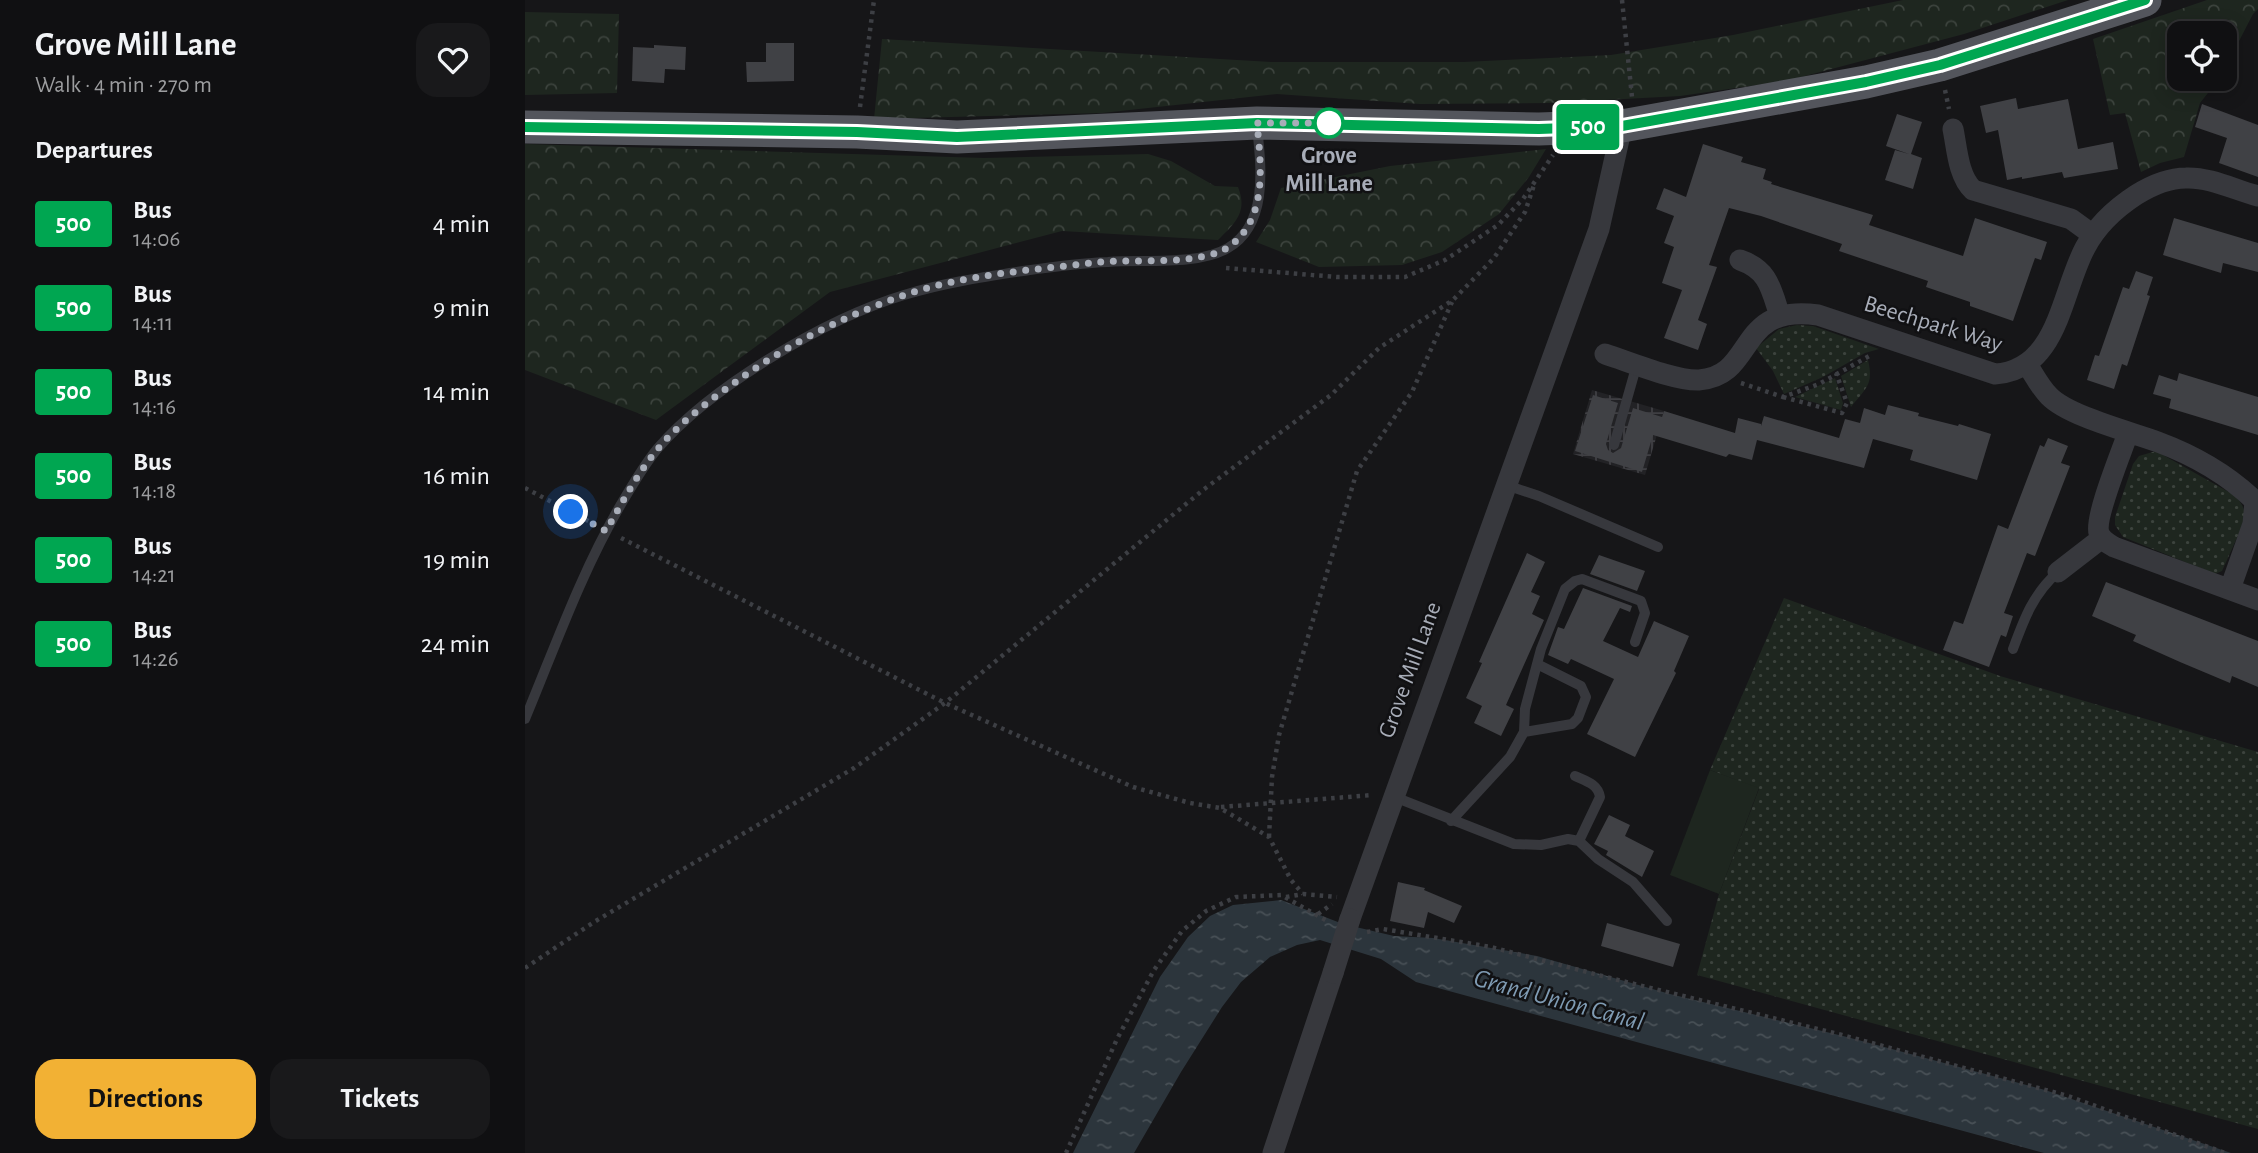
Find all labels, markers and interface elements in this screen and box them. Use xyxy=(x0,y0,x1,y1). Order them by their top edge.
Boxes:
map controls xyxy=(2167,21,2237,91)
button: locate xyxy=(2167,21,2237,91)
button: heart xyxy=(416,23,490,97)
text: Grove Mill Lane xyxy=(35,29,237,62)
text: Walk · 4 min · 270 m xyxy=(35,74,212,97)
line badge: 500 xyxy=(1548,104,1628,150)
marker: Grove Mill Lane xyxy=(1314,108,1344,138)
text: 500 xyxy=(1570,115,1606,139)
text: Departures xyxy=(35,137,153,163)
place label: Grove Mill Lane xyxy=(1285,144,1373,196)
text: Bus xyxy=(133,197,172,223)
text: 4 min xyxy=(433,211,490,237)
text: 500 xyxy=(56,212,91,236)
text: 14:06 xyxy=(133,228,180,251)
text: Bus xyxy=(133,281,172,307)
street label: Beechpark Way xyxy=(1861,292,2005,356)
text: 9 min xyxy=(433,295,490,321)
text: 500 xyxy=(56,296,91,320)
text: 14:11 xyxy=(133,312,173,335)
text: Bus xyxy=(133,365,172,391)
text: 14 min xyxy=(424,379,490,405)
text: 500 xyxy=(56,380,91,404)
text: 14:16 xyxy=(133,396,176,419)
text: Bus xyxy=(133,449,172,475)
text: 16 min xyxy=(424,463,490,489)
text: 500 xyxy=(56,464,91,488)
text: 14:18 xyxy=(133,480,176,503)
your location xyxy=(553,494,588,529)
text: Bus xyxy=(133,533,172,559)
text: 19 min xyxy=(424,547,490,573)
text: 500 xyxy=(56,548,91,572)
text: 14:21 xyxy=(133,564,176,587)
street label: Grove Mill Lane xyxy=(1374,599,1446,741)
text: Bus xyxy=(133,617,172,643)
text: 24 min xyxy=(421,631,490,657)
text: 500 xyxy=(56,632,91,656)
text: 14:26 xyxy=(133,648,179,671)
water label: Grand Union Canal xyxy=(1471,965,1647,1035)
button: Directions xyxy=(35,1059,256,1139)
button: Tickets xyxy=(270,1059,490,1139)

